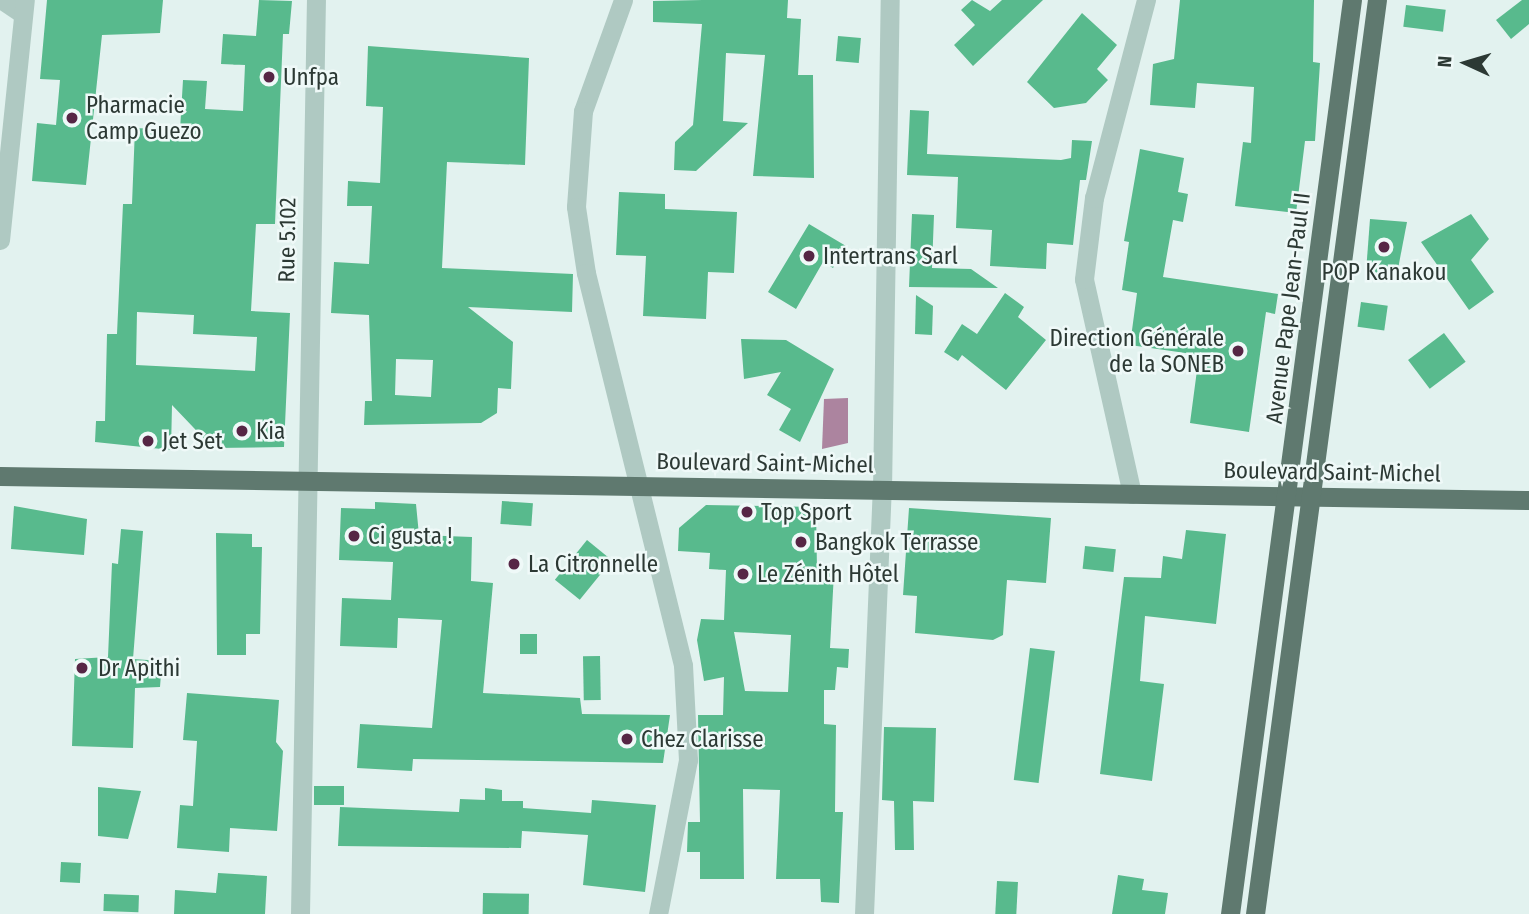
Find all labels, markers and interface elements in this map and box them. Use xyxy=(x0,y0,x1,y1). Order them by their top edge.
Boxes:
north arrow xyxy=(1431,28,1501,98)
text: N xyxy=(1433,55,1456,68)
place label: Unfpa xyxy=(283,63,339,91)
marker: Unfpa xyxy=(261,69,277,85)
place label: Pharmacie Camp Guezo xyxy=(86,91,201,145)
marker: Pharmacie Camp Guezo xyxy=(64,110,80,126)
street label: Avenue Pape Jean-Paul II xyxy=(1260,191,1316,425)
street label: Rue 5.102 xyxy=(272,197,302,283)
marker: POP Kanakou xyxy=(1376,239,1392,255)
place label: Intertrans Sarl xyxy=(823,242,958,270)
marker: Intertrans Sarl xyxy=(801,248,817,264)
place label: POP Kanakou xyxy=(1321,258,1447,286)
place label: Direction Générale de la SONEB xyxy=(1050,324,1224,378)
marker: Direction Générale de la SONEB xyxy=(1230,343,1246,359)
place label: Kia xyxy=(256,417,285,445)
marker: Kia xyxy=(234,423,250,439)
place label: Jet Set xyxy=(162,427,223,455)
marker: Jet Set xyxy=(140,433,156,449)
street label: Boulevard Saint-Michel xyxy=(656,447,874,479)
street label: Boulevard Saint-Michel xyxy=(1223,456,1441,488)
place label: Top Sport xyxy=(761,498,851,526)
marker: Top Sport xyxy=(739,504,755,520)
place label: Ci gusta ! xyxy=(368,522,453,550)
marker: Ci gusta ! xyxy=(346,528,362,544)
place label: Bangkok Terrasse xyxy=(815,528,978,556)
marker: Bangkok Terrasse xyxy=(793,534,809,550)
place label: La Citronnelle xyxy=(528,550,658,578)
marker: La Citronnelle xyxy=(506,556,522,572)
place label: Le Zénith Hôtel xyxy=(757,560,899,588)
marker: Le Zénith Hôtel xyxy=(735,566,751,582)
place label: Dr Apithi xyxy=(98,654,180,682)
marker: Dr Apithi xyxy=(72,658,92,678)
place label: Chez Clarisse xyxy=(641,725,764,753)
marker: Chez Clarisse xyxy=(619,731,635,747)

